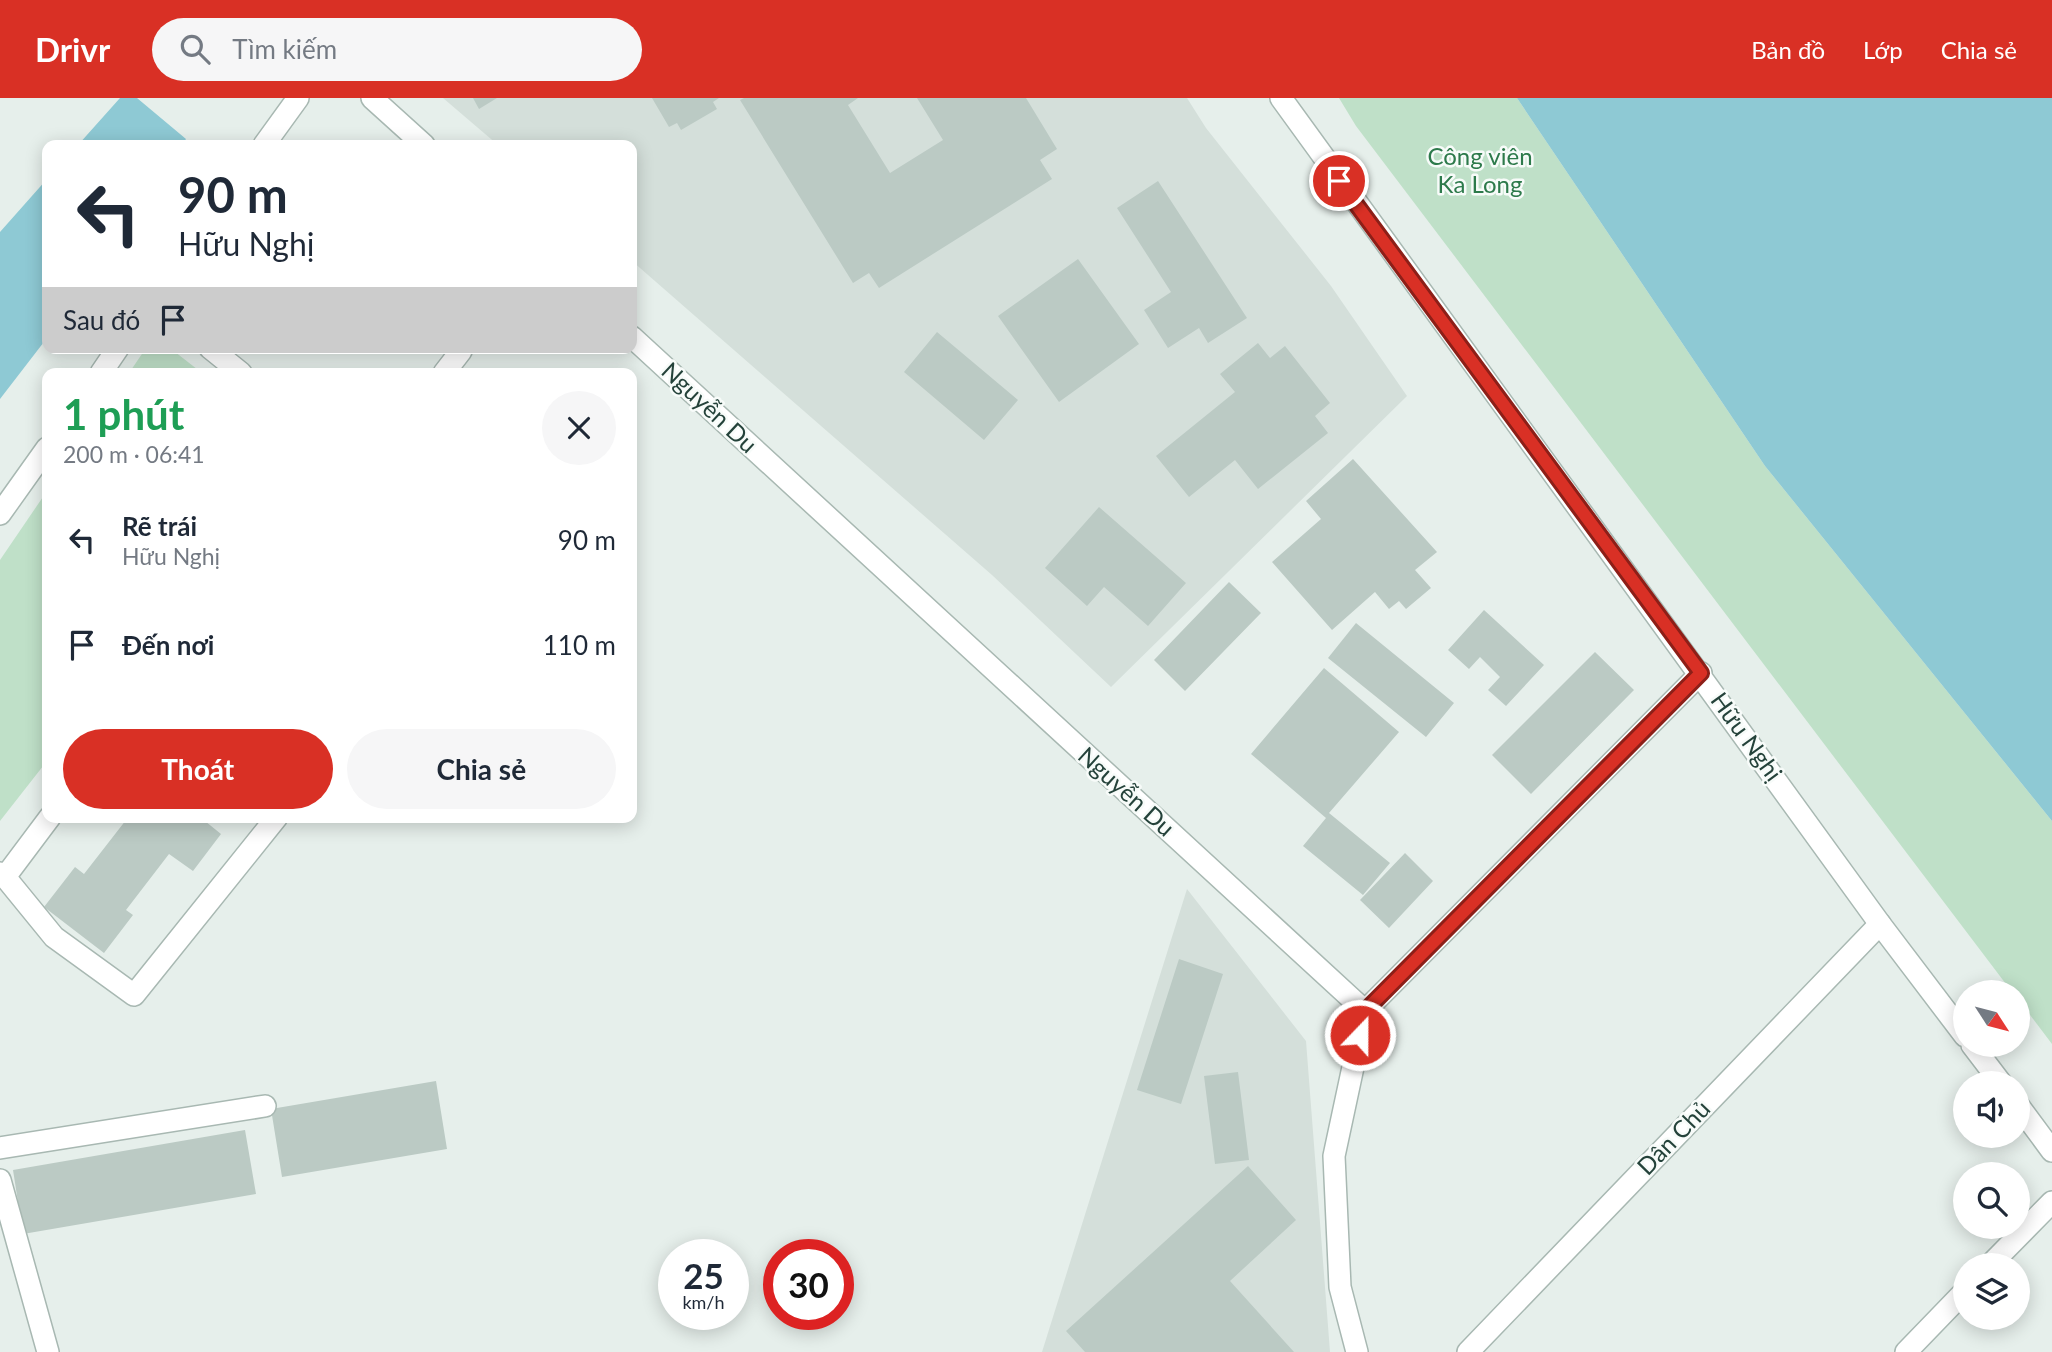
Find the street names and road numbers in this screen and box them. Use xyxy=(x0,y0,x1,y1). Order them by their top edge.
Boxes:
street label: Nguyễn Du xyxy=(656,356,764,458)
street label: Hữu Nghị xyxy=(1705,686,1789,786)
street label: Nguyễn Du xyxy=(1073,740,1181,842)
street label: Dân Chủ xyxy=(1630,1094,1715,1180)

